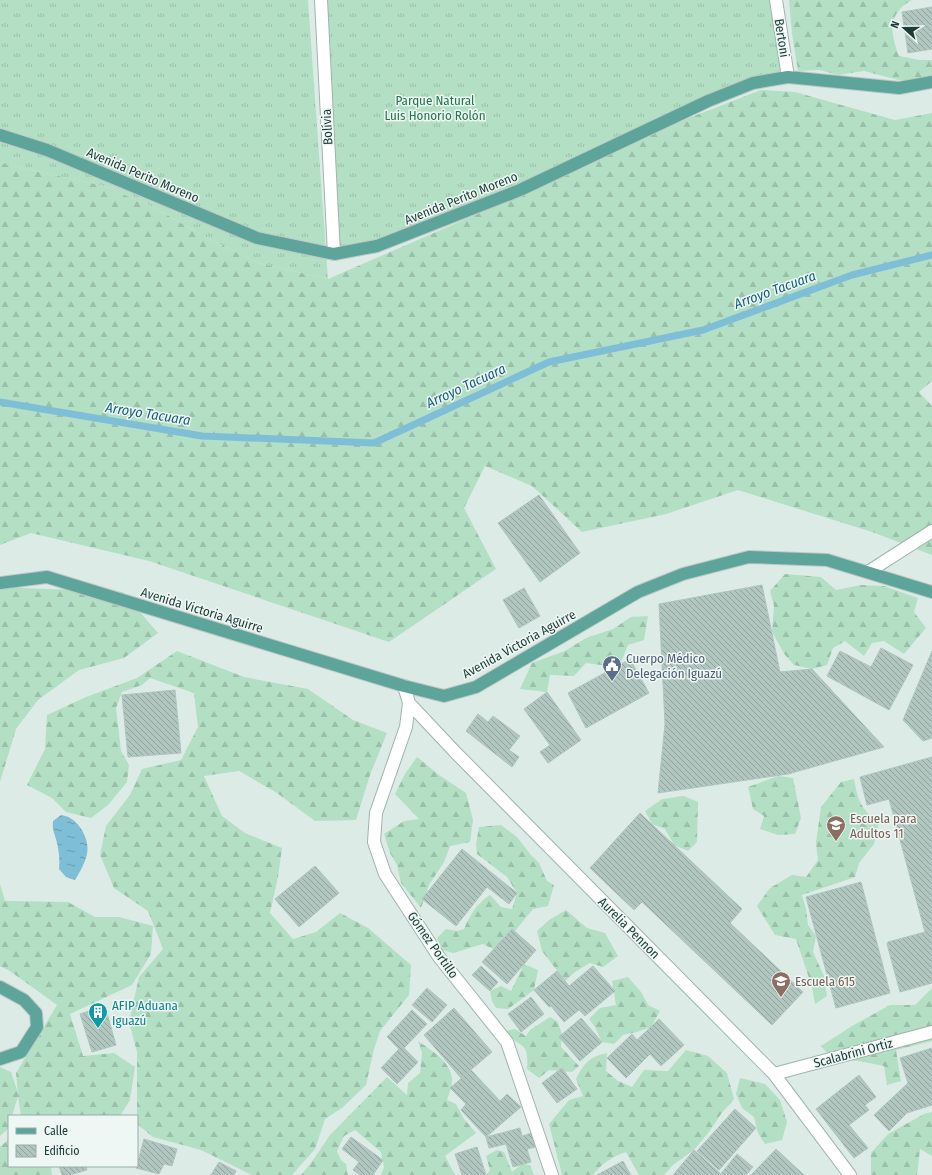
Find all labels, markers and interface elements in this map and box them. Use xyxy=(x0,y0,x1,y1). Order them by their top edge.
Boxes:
north arrow xyxy=(884,8,924,48)
street label: Bertoni xyxy=(772,18,792,58)
text: N xyxy=(888,19,902,30)
park label: Parque Natural Luis Honorio Rolón xyxy=(384,93,486,123)
street label: Bolívia xyxy=(319,109,335,145)
street label: Avenida Perito Moreno xyxy=(85,145,202,206)
street label: Avenida Perito Moreno xyxy=(402,168,520,228)
water label: Arroyo Tacuara xyxy=(731,267,818,313)
water label: Arroyo Tacuara xyxy=(423,360,508,412)
water label: Arroyo Tacuara xyxy=(103,399,192,429)
street label: Avenida Victoria Aguirre xyxy=(139,584,265,636)
street label: Avenida Victoria Aguirre xyxy=(460,607,578,681)
place label: Cuerpo Médico Delegación Iguazú xyxy=(626,651,722,681)
public building icon: Cuerpo Médico Delegación Iguazú xyxy=(601,654,623,682)
place label: Escuela para Adultos 11 xyxy=(850,811,917,841)
school or university icon: Escuela para Adultos 11 xyxy=(825,814,847,842)
street label: Aurelia Pennon xyxy=(595,894,663,962)
street label: Gómez Portillo xyxy=(405,909,462,981)
school or university icon: Escuela 615 xyxy=(770,970,792,998)
place label: Escuela 615 xyxy=(795,974,855,989)
place label: AFIP Aduana Iguazú xyxy=(112,998,178,1028)
building icon: AFIP Aduana Iguazú xyxy=(87,1001,109,1029)
street label: Scalabrini Ortiz xyxy=(812,1035,894,1071)
legend xyxy=(8,1115,138,1167)
text: Calle xyxy=(44,1124,68,1138)
text: Edificio xyxy=(44,1144,80,1158)

